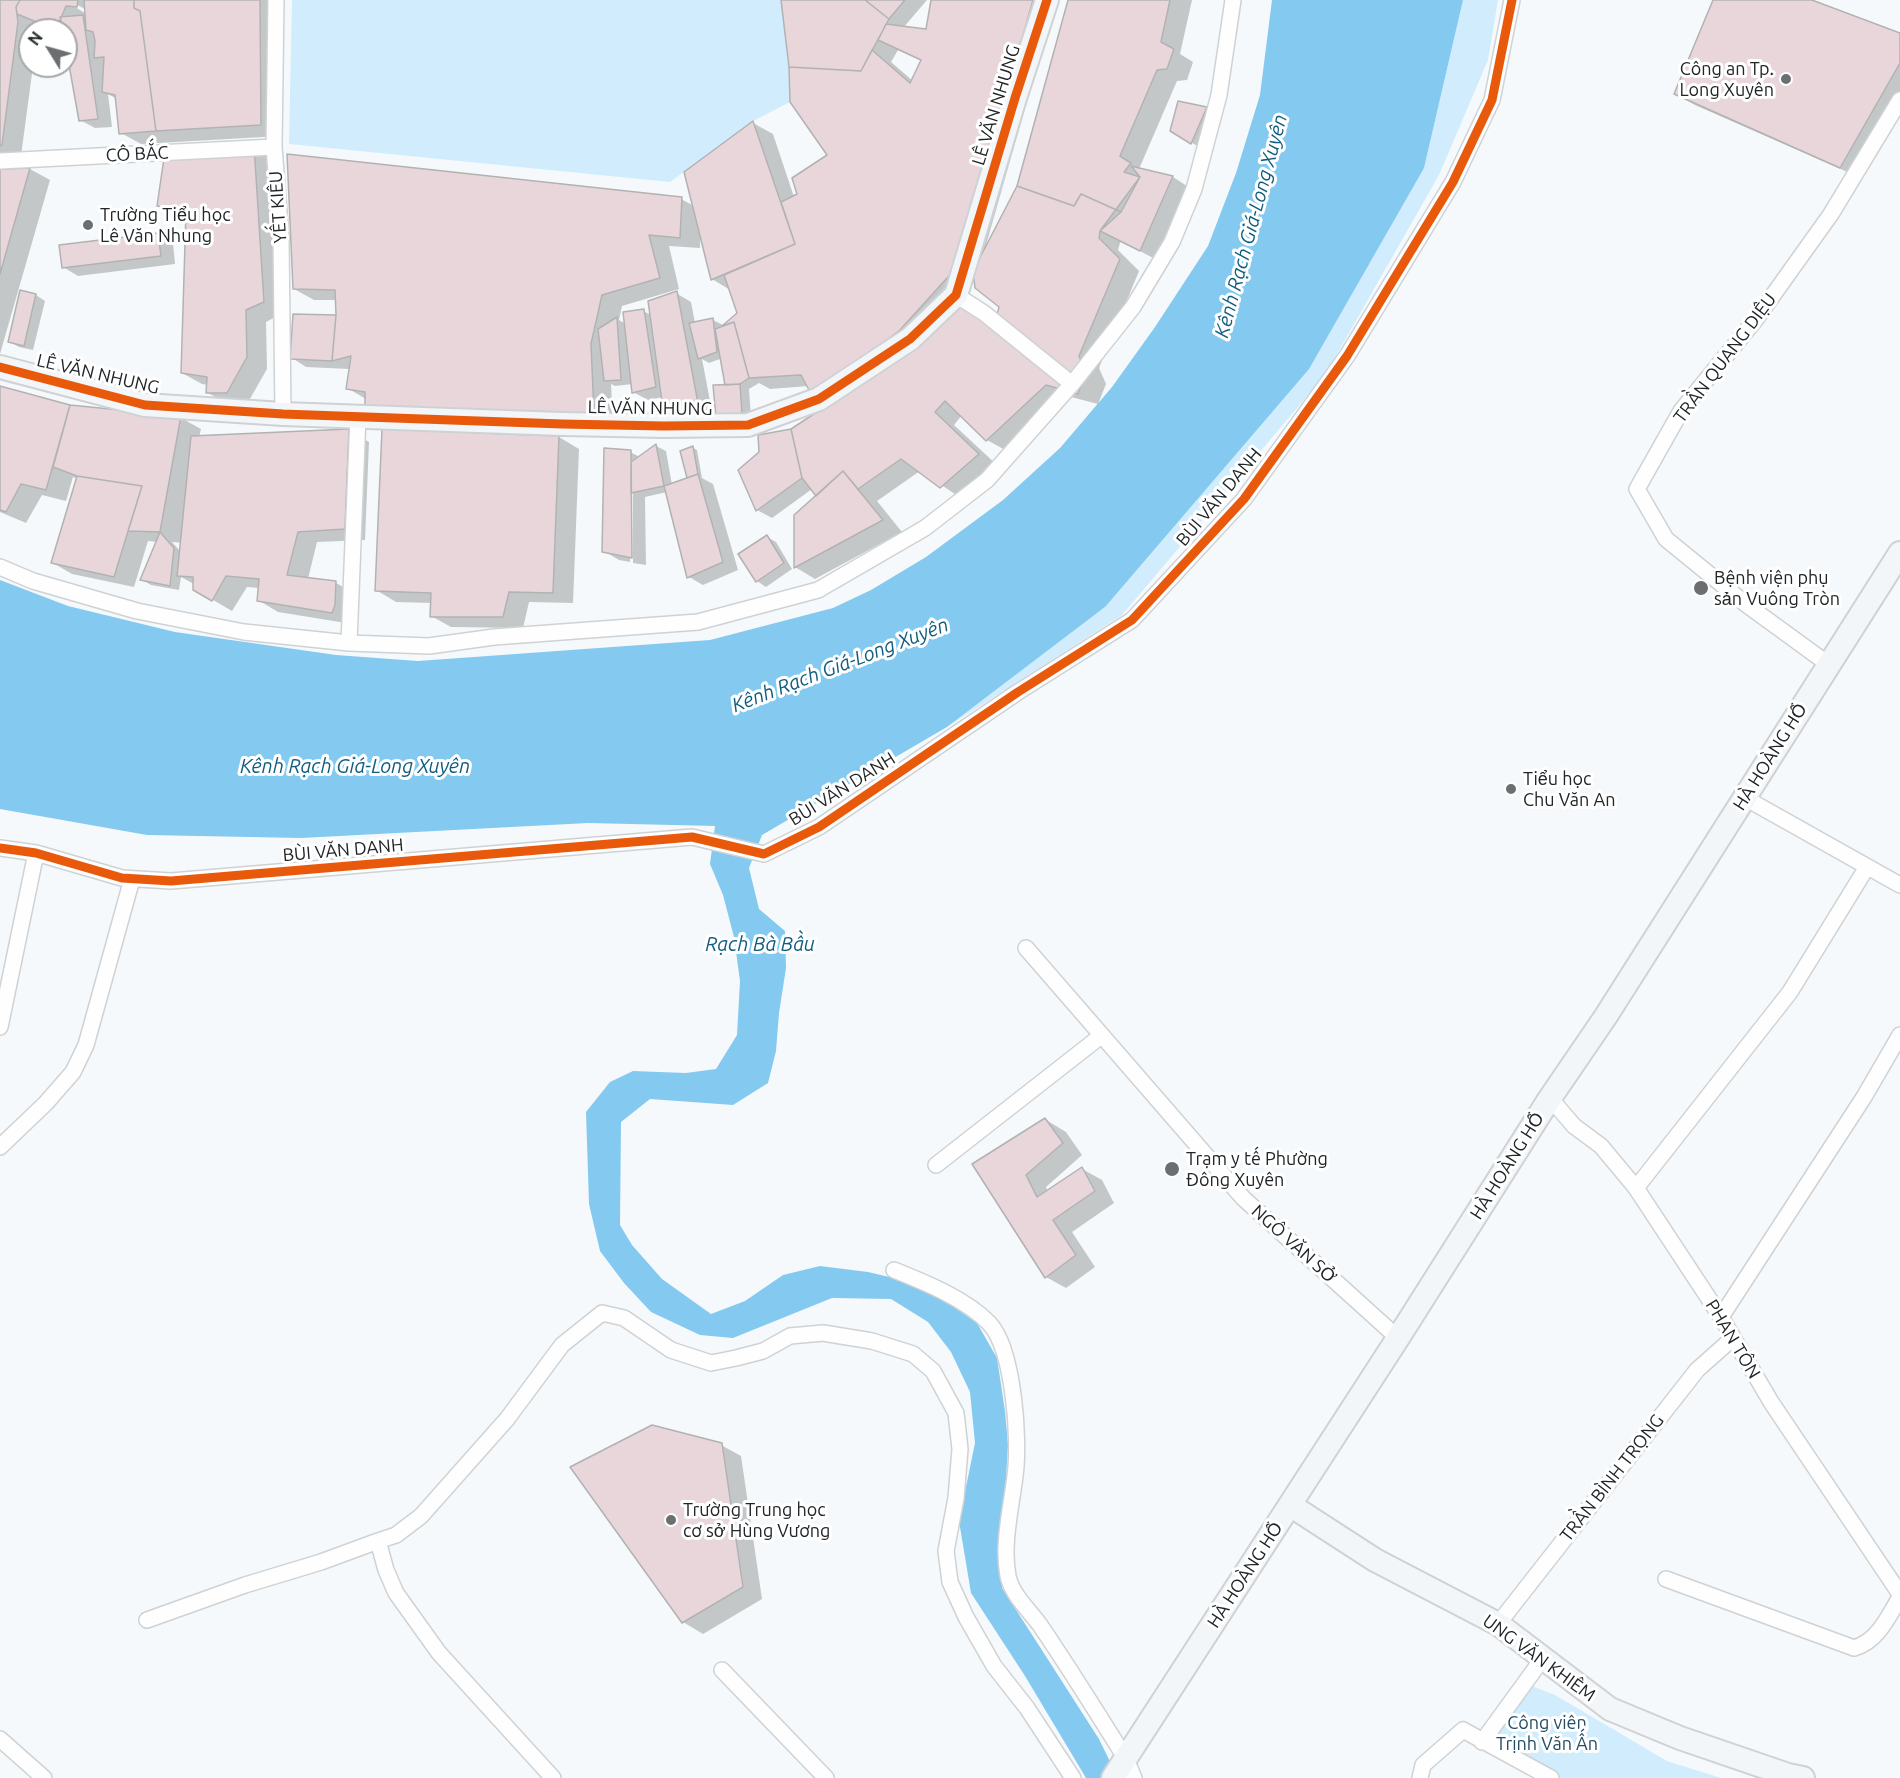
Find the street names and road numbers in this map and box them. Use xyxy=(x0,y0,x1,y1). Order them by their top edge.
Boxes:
street label: LÊ VĂN NHUNG xyxy=(967,42,1025,168)
street label: CÔ BẮC xyxy=(105,142,169,166)
street label: YẾT KIÊU xyxy=(265,170,291,244)
street label: TRẦN QUANG DIỆU xyxy=(1669,289,1781,427)
street label: LÊ VĂN NHUNG xyxy=(35,349,161,399)
street label: LÊ VĂN NHUNG xyxy=(587,396,713,420)
street label: BÙI VĂN DANH xyxy=(1172,444,1266,550)
street label: HÀ HOÀNG HỔ xyxy=(1729,700,1811,814)
street label: BÙI VĂN DANH xyxy=(785,748,899,830)
street label: BÙI VĂN DANH xyxy=(282,834,404,866)
street label: HÀ HOÀNG HỔ xyxy=(1466,1109,1548,1223)
street label: NGÔ VĂN SỞ xyxy=(1247,1200,1341,1288)
street label: PHAN TÔN xyxy=(1701,1296,1765,1382)
street label: TRẦN BÌNH TRỌNG xyxy=(1555,1410,1669,1546)
street label: HÀ HOÀNG HỔ xyxy=(1203,1518,1287,1632)
street label: UNG VĂN KHIÊM xyxy=(1478,1610,1600,1706)

